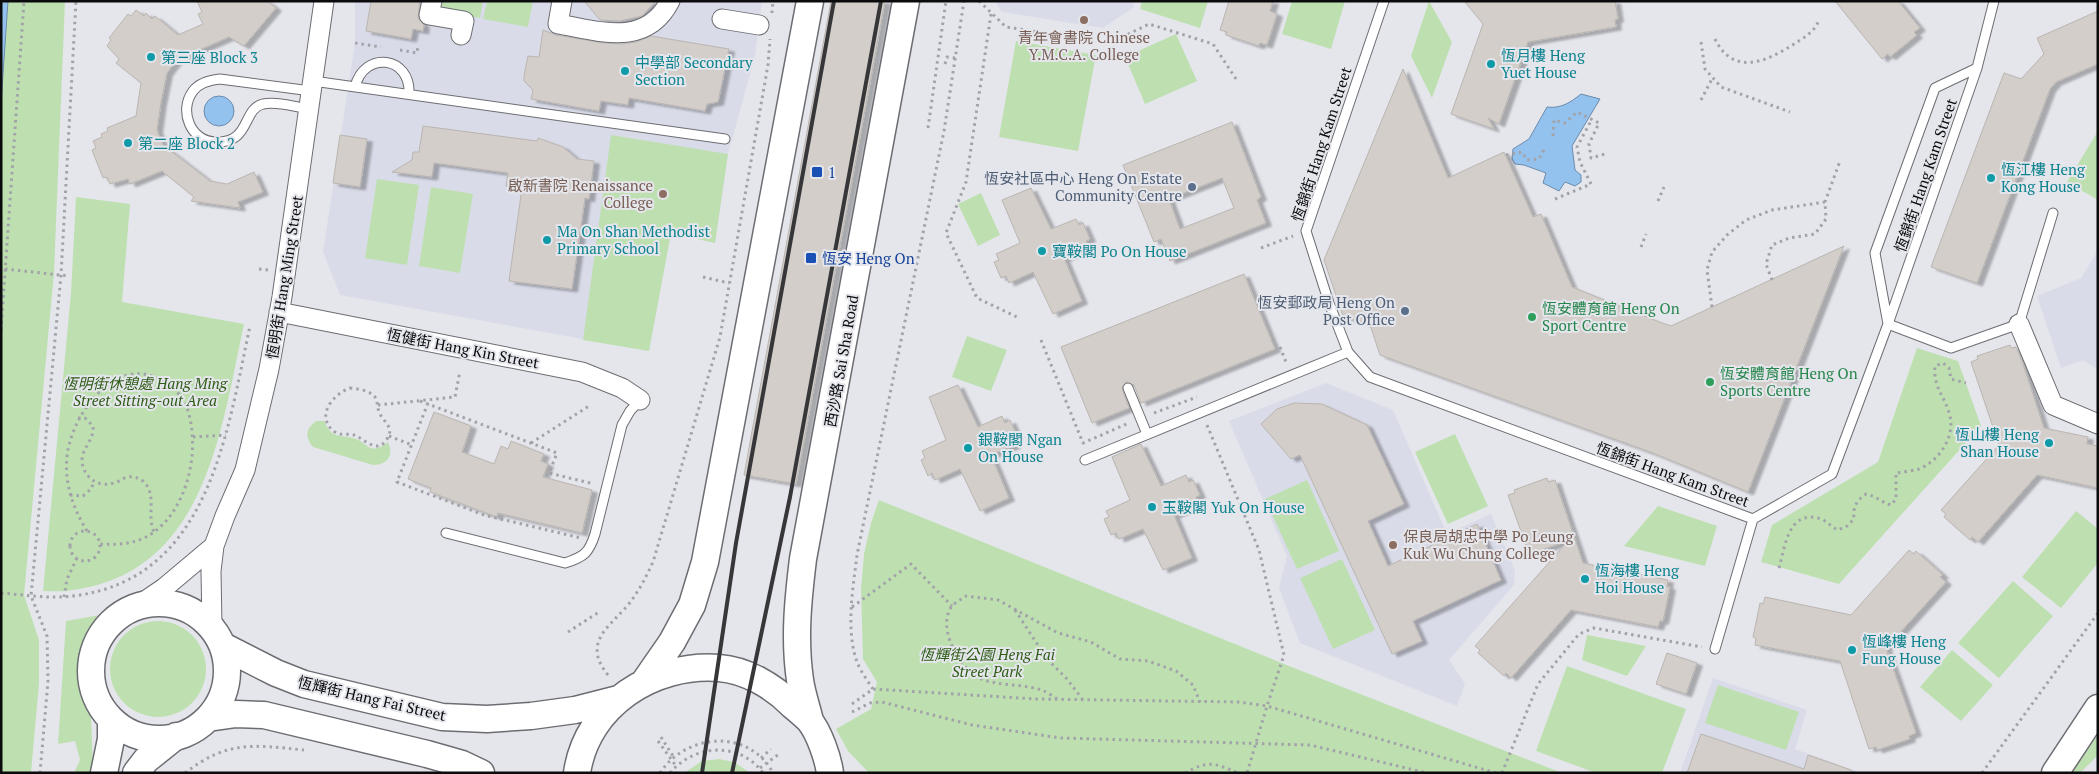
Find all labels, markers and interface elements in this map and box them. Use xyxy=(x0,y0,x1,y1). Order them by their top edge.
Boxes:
marker: 青年會書院 Chinese Y.M.C.A. College xyxy=(1078,14,1090,26)
place label: 青年會書院 Chinese Y.M.C.A. College xyxy=(1018,27,1150,64)
place label: 恆月樓 Heng Yuet House xyxy=(1501,45,1586,82)
place label: 第三座 Block 3 xyxy=(161,47,258,67)
marker: 第三座 Block 3 xyxy=(145,51,157,63)
place label: 中學部 Secondary Section xyxy=(635,52,753,89)
marker: 恆月樓 Heng Yuet House xyxy=(1485,58,1497,70)
street label: 恆錦街 Hang Kam Street xyxy=(1287,64,1356,224)
marker: 中學部 Secondary Section xyxy=(619,65,631,77)
street label: 恆錦街 Hang Kam Street xyxy=(1889,95,1961,255)
place label: 第二座 Block 2 xyxy=(138,133,235,153)
marker: 第二座 Block 2 xyxy=(122,137,134,149)
place label: 恆江樓 Heng Kong House xyxy=(2001,159,2086,196)
place label: 1 xyxy=(828,162,836,182)
marker: 1 xyxy=(810,165,824,179)
place label: 恆安社區中心 Heng On Estate Community Centre xyxy=(984,168,1182,205)
marker: 恆江樓 Heng Kong House xyxy=(1985,172,1997,184)
place label: 啟新書院 Renaissance College xyxy=(508,175,653,212)
marker: 恆安社區中心 Heng On Estate Community Centre xyxy=(1186,181,1198,193)
marker: 啟新書院 Renaissance College xyxy=(657,188,669,200)
street label: 恆明街 Hang Ming Street xyxy=(261,193,307,360)
place label: Ma On Shan Methodist Primary School xyxy=(557,221,710,258)
marker: Ma On Shan Methodist Primary School xyxy=(541,234,553,246)
place label: 寶鞍閣 Po On House xyxy=(1052,241,1187,261)
marker: 寶鞍閣 Po On House xyxy=(1036,245,1048,257)
place label: 恆安 Heng On xyxy=(822,248,915,268)
marker: 恆安 Heng On xyxy=(804,251,818,265)
place label: 恆安郵政局 Heng On Post Office xyxy=(1257,292,1395,329)
street label: 西沙路 Sai Sha Road xyxy=(820,293,862,429)
place label: 恆安體育館 Heng On Sport Centre xyxy=(1542,298,1680,335)
marker: 恆安郵政局 Heng On Post Office xyxy=(1399,305,1411,317)
marker: 恆安體育館 Heng On Sport Centre xyxy=(1526,311,1538,323)
street label: 恆健街 Hang Kin Street xyxy=(385,323,541,373)
place label: 恆安體育館 Heng On Sports Centre xyxy=(1720,363,1858,400)
park label: 恆明街休憩處 Hang Ming Street Sitting-out Area xyxy=(63,373,229,410)
marker: 恆安體育館 Heng On Sports Centre xyxy=(1704,376,1716,388)
place label: 恆山樓 Heng Shan House xyxy=(1955,424,2040,461)
place label: 銀鞍閣 Ngan On House xyxy=(978,429,1062,466)
street label: 恆錦街 Hang Kam Street xyxy=(1594,437,1753,511)
marker: 恆山樓 Heng Shan House xyxy=(2043,437,2055,449)
marker: 銀鞍閣 Ngan On House xyxy=(962,442,974,454)
place label: 玉鞍閣 Yuk On House xyxy=(1162,497,1305,517)
marker: 玉鞍閣 Yuk On House xyxy=(1146,501,1158,513)
place label: 保良局胡忠中學 Po Leung Kuk Wu Chung College xyxy=(1403,526,1574,563)
marker: 保良局胡忠中學 Po Leung Kuk Wu Chung College xyxy=(1387,539,1399,551)
place label: 恆海樓 Heng Hoi House xyxy=(1595,560,1680,597)
marker: 恆海樓 Heng Hoi House xyxy=(1579,573,1591,585)
place label: 恆峰樓 Heng Fung House xyxy=(1862,631,1947,668)
park label: 恆輝街公園 Heng Fai Street Park xyxy=(919,644,1056,681)
marker: 恆峰樓 Heng Fung House xyxy=(1846,644,1858,656)
street label: 恆輝街 Hang Fai Street xyxy=(296,671,448,725)

